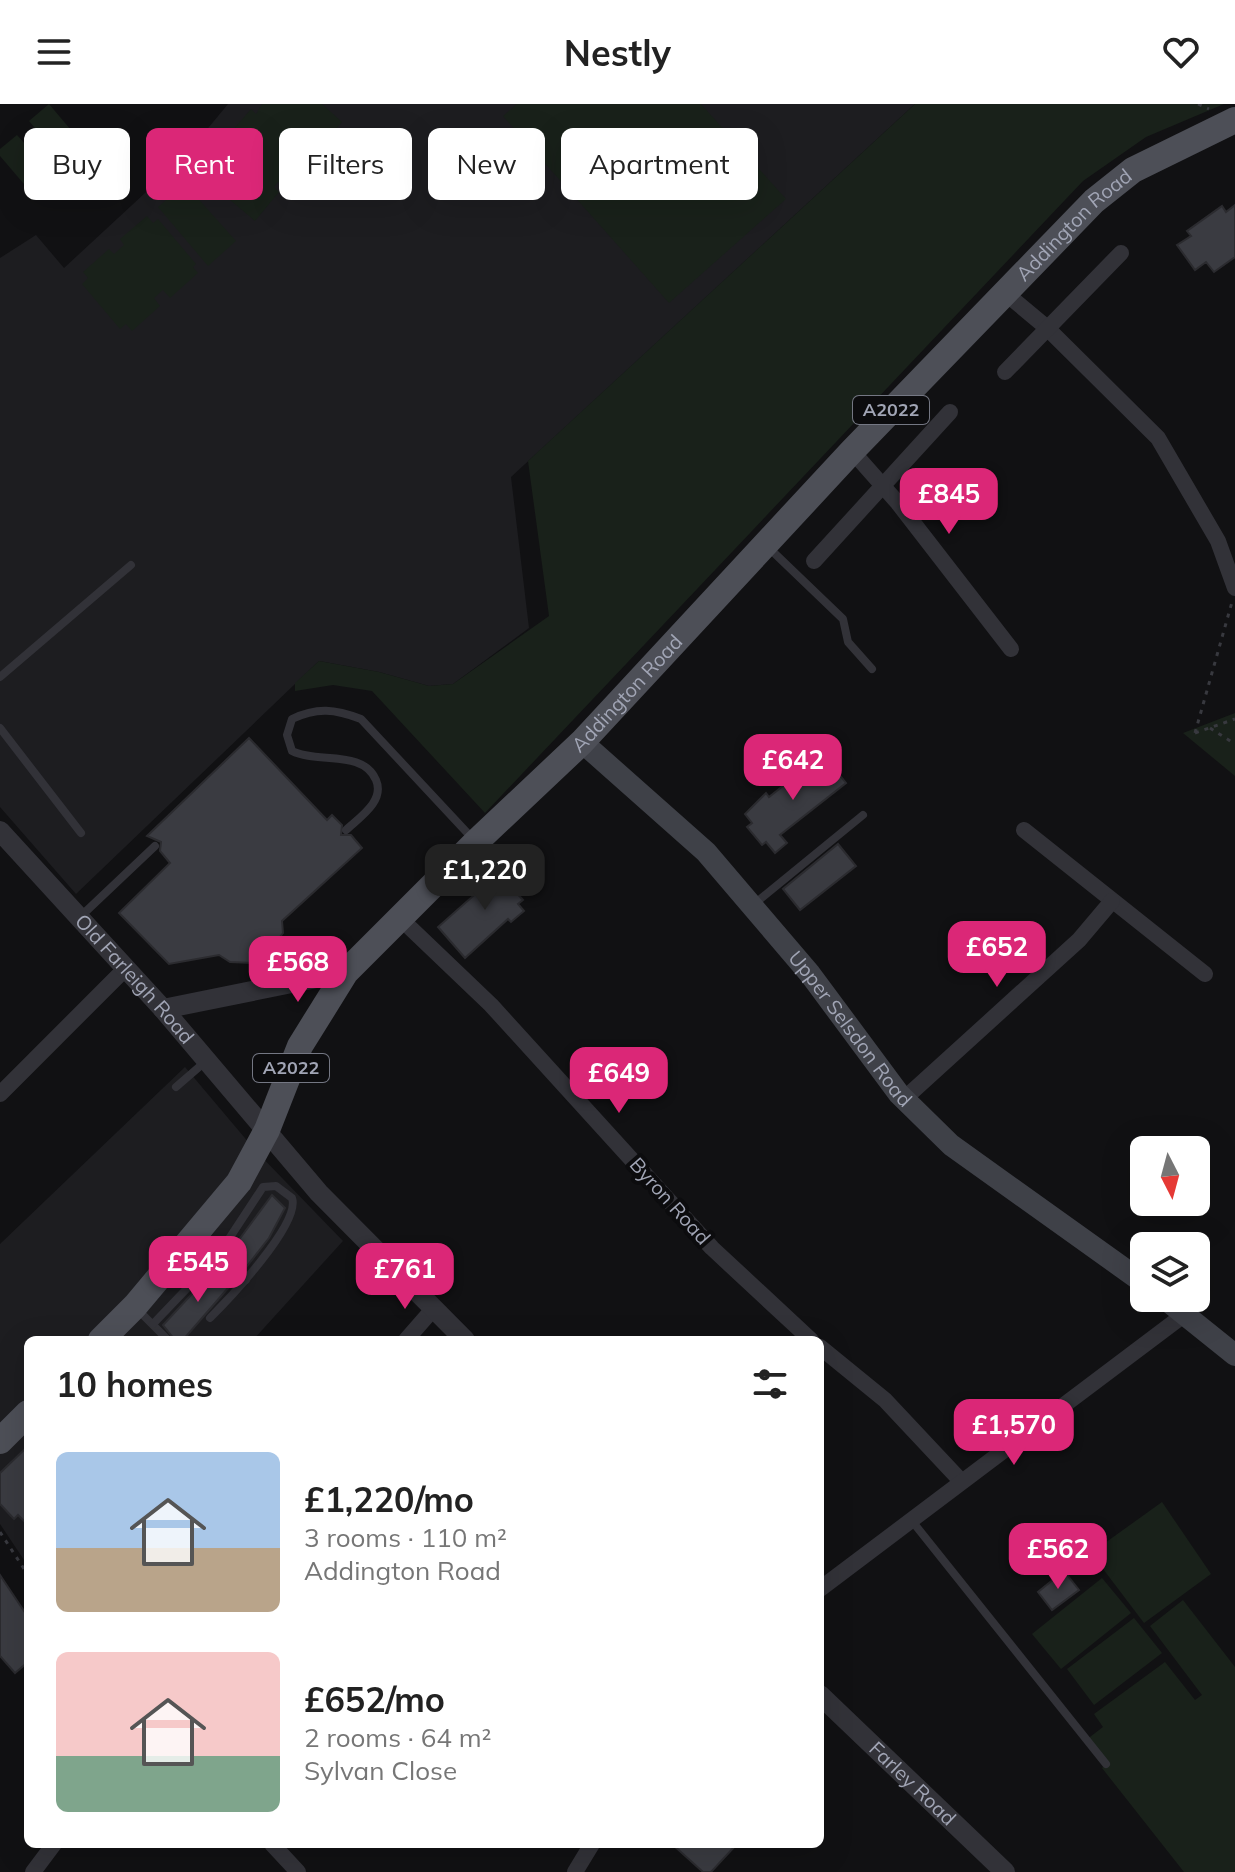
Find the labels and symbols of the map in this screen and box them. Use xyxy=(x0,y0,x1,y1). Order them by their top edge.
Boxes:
street label: Addington Road xyxy=(1011,163,1137,286)
road number: A2022 xyxy=(853,396,929,424)
pin: £845 xyxy=(902,468,996,536)
street label: Addington Road xyxy=(566,629,687,757)
pin: £642 xyxy=(746,734,840,802)
pin: £1,220 xyxy=(420,844,550,912)
street label: Old Farleigh Road xyxy=(70,908,200,1049)
pin: £652 xyxy=(950,921,1044,989)
pin: £568 xyxy=(251,936,345,1004)
street label: Upper Selsdon Road xyxy=(783,945,918,1112)
pin: £649 xyxy=(572,1047,666,1115)
road number: A2022 xyxy=(253,1054,329,1082)
north arrow xyxy=(1130,1136,1210,1216)
street label: Byron Road xyxy=(625,1152,716,1249)
pin: £545 xyxy=(151,1236,245,1304)
pin: £761 xyxy=(358,1243,452,1311)
pin: £1,570 xyxy=(949,1399,1079,1467)
pin: £562 xyxy=(1011,1523,1105,1591)
street label: Farley Road xyxy=(864,1736,961,1830)

